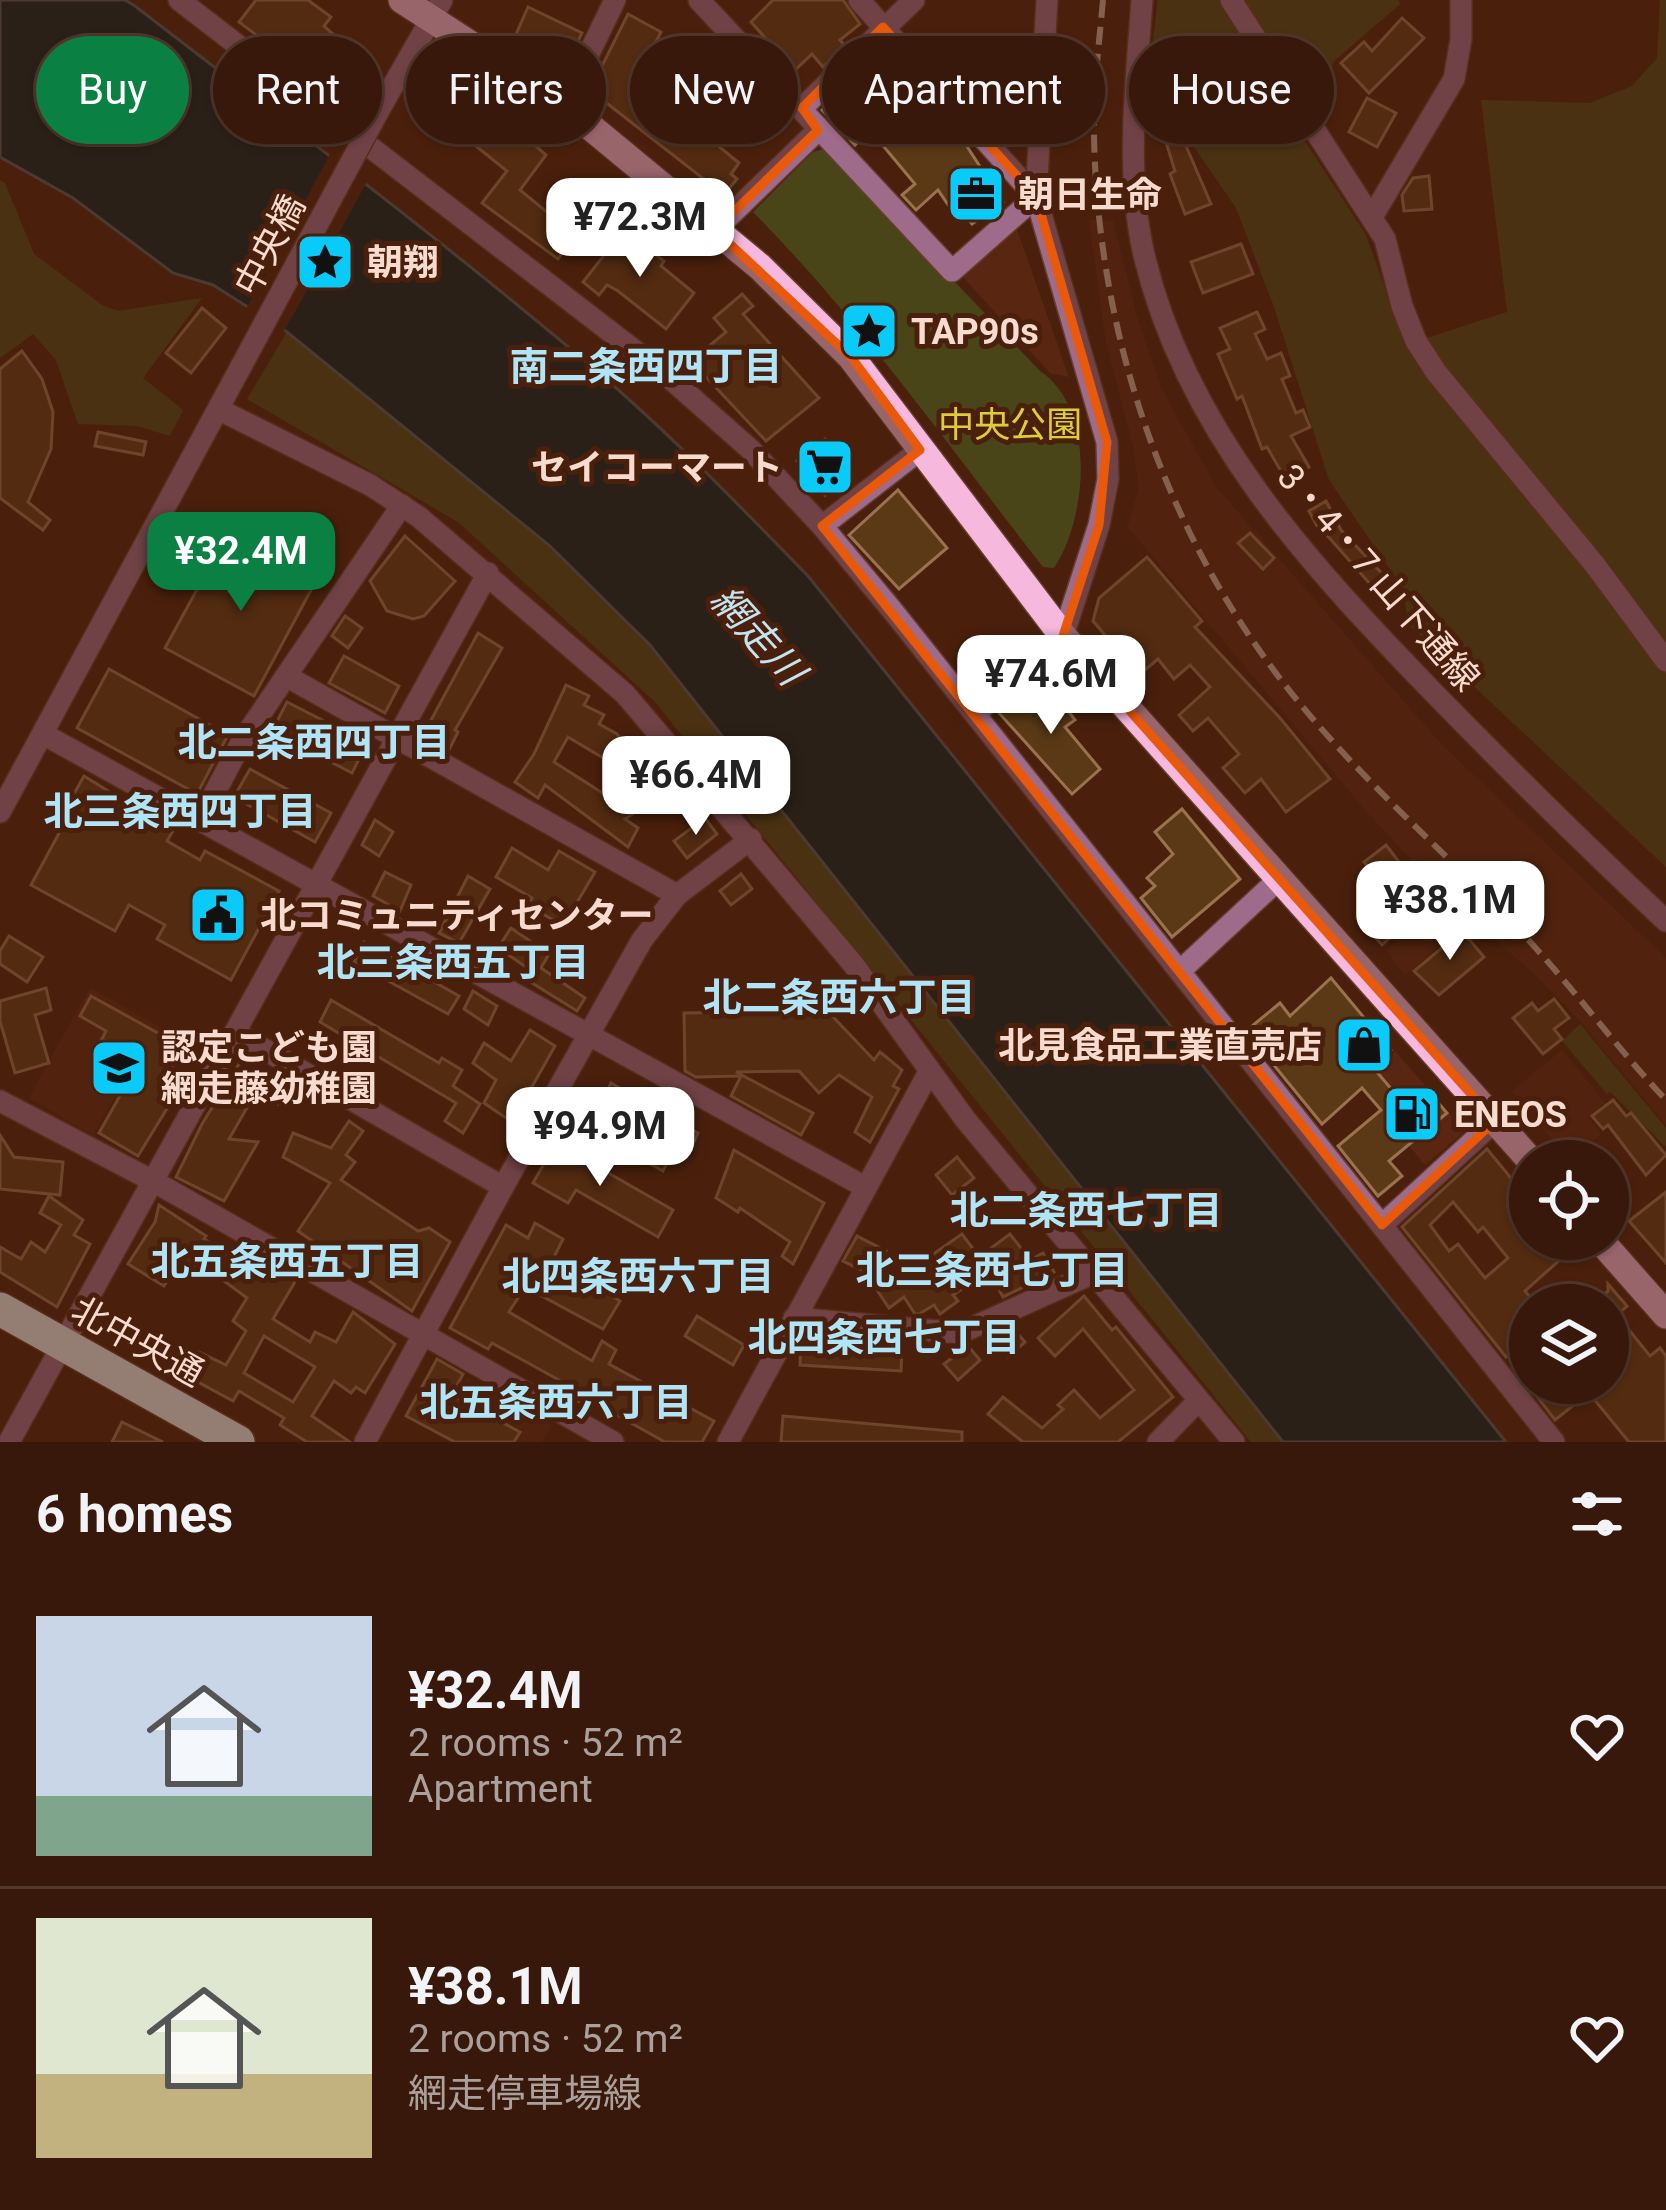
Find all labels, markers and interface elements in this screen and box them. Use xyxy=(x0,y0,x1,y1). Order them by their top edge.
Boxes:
chip: Buy xyxy=(36,36,189,144)
chip: Rent xyxy=(213,36,382,144)
chip: Filters xyxy=(406,36,606,144)
chip: New xyxy=(630,36,798,144)
chip: Apartment xyxy=(822,36,1105,144)
chip: House xyxy=(1129,36,1334,144)
office icon: 朝日生命 xyxy=(945,163,1007,225)
place label: 朝日生命 xyxy=(1018,174,1162,216)
pin: ¥72.3M xyxy=(542,178,738,280)
street label: 中央橋 xyxy=(226,188,314,303)
text: ¥72.3M xyxy=(573,194,707,240)
place icon: 朝翔 xyxy=(294,231,356,293)
place label: 朝翔 xyxy=(367,242,439,284)
place icon: TAP90s xyxy=(838,300,900,362)
place label: TAP90s xyxy=(911,311,1039,353)
district label: 南二条西四丁目 xyxy=(509,344,783,390)
park label: 中央公園 xyxy=(938,404,1082,446)
supermarket icon: セイコーマート xyxy=(794,436,856,498)
place label: セイコーマート xyxy=(531,447,783,489)
street label: 3・4・7 山下通線 xyxy=(1269,456,1488,699)
pin: ¥32.4M xyxy=(143,512,339,614)
text: ¥32.4M xyxy=(174,528,308,574)
water label: 網走川 xyxy=(701,577,816,697)
pin: ¥74.6M xyxy=(953,635,1149,737)
text: ¥74.6M xyxy=(984,651,1118,697)
district label: 北二条西四丁目 xyxy=(177,720,451,766)
pin: ¥66.4M xyxy=(598,736,794,838)
text: ¥66.4M xyxy=(629,752,763,798)
district label: 北三条西四丁目 xyxy=(43,789,317,835)
pin: ¥38.1M xyxy=(1352,861,1548,963)
text: ¥38.1M xyxy=(1383,877,1517,923)
public building icon: 北コミュニティセンター xyxy=(187,884,249,946)
place label: 北コミュニティセンター xyxy=(260,895,654,937)
district label: 北三条西五丁目 xyxy=(316,940,590,986)
district label: 北二条西六丁目 xyxy=(702,975,976,1021)
shop icon: 北見食品工業直売店 xyxy=(1333,1014,1395,1076)
place label: 北見食品工業直売店 xyxy=(998,1025,1322,1067)
place label: 認定こども園 網走藤幼稚園 xyxy=(161,1027,377,1110)
school or university icon: 認定こども園 網走藤幼稚園 xyxy=(88,1037,150,1099)
fuel station icon: ENEOS xyxy=(1381,1083,1443,1145)
pin: ¥94.9M xyxy=(502,1087,698,1189)
place label: ENEOS xyxy=(1454,1094,1567,1136)
text: ¥94.9M xyxy=(533,1103,667,1149)
map controls xyxy=(1509,1140,1629,1404)
button: locate xyxy=(1509,1140,1629,1260)
district label: 北二条西七丁目 xyxy=(949,1188,1223,1234)
district label: 北五条西五丁目 xyxy=(150,1239,424,1285)
district label: 北三条西七丁目 xyxy=(855,1248,1129,1294)
district label: 北四条西六丁目 xyxy=(501,1254,775,1300)
button: layers xyxy=(1509,1284,1629,1404)
street label: 北中央通 xyxy=(64,1289,211,1395)
district label: 北四条西七丁目 xyxy=(747,1315,1021,1361)
district label: 北五条西六丁目 xyxy=(419,1380,693,1426)
icon: filters xyxy=(1564,1481,1630,1547)
text: 6 homes xyxy=(36,1485,233,1544)
text: ¥32.4M xyxy=(408,1661,583,1720)
icon: home xyxy=(132,1664,276,1808)
icon: heart xyxy=(1564,1703,1630,1769)
text: 2 rooms · 52 m² xyxy=(408,1720,683,1766)
text: Apartment xyxy=(408,1766,593,1812)
text: ¥38.1M xyxy=(408,1957,583,2016)
icon: home xyxy=(132,1966,276,2110)
icon: heart xyxy=(1564,2005,1630,2071)
text: 2 rooms · 52 m² xyxy=(408,2016,683,2062)
text: 網走停車場線 xyxy=(408,2071,642,2117)

